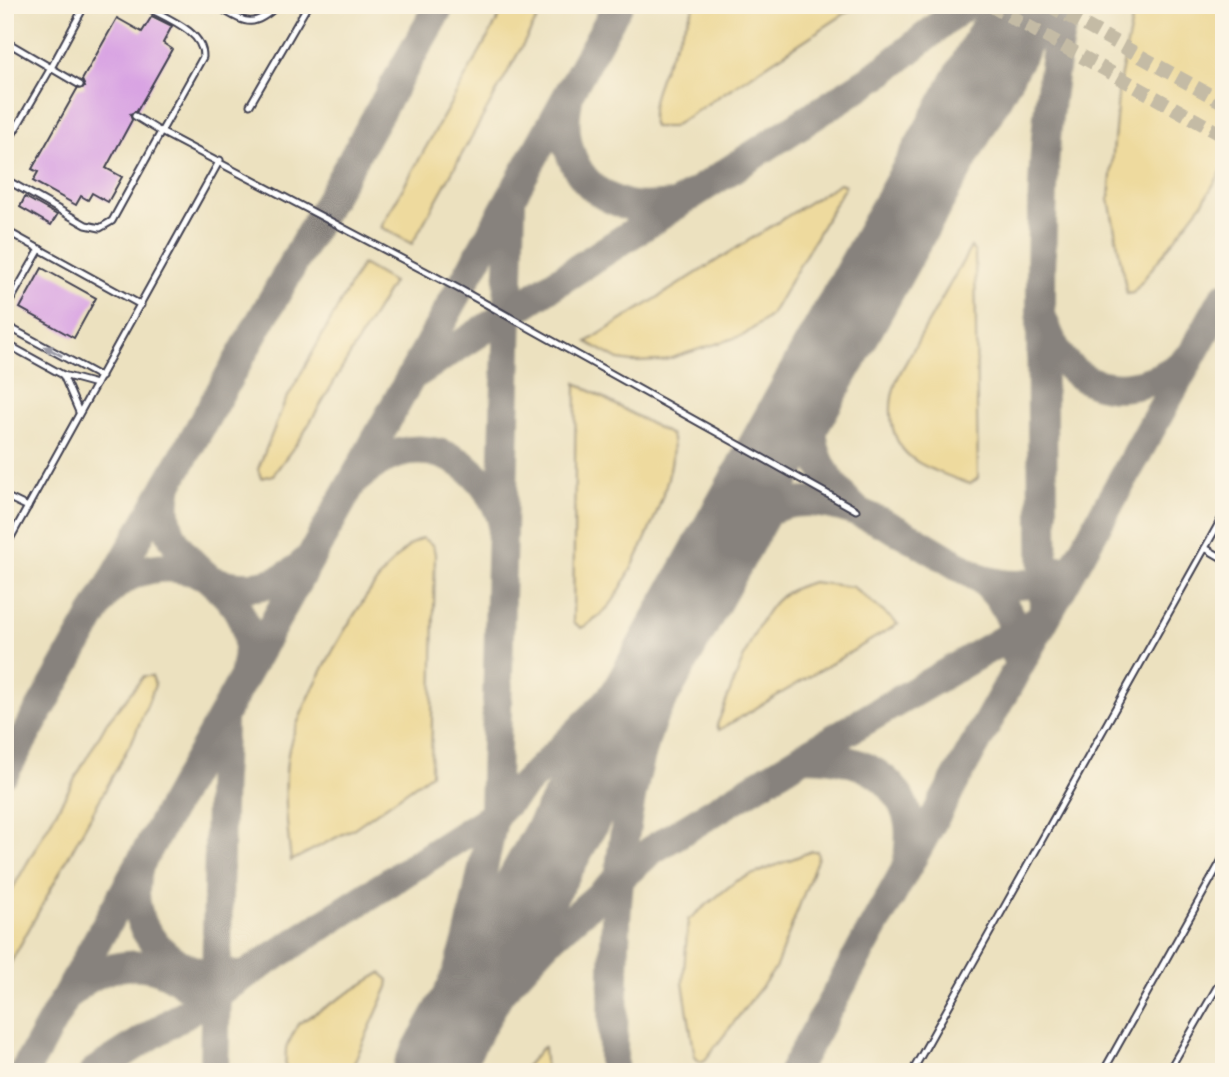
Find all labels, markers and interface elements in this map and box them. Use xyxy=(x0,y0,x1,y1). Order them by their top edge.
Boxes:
one-way arrow xyxy=(43,345,63,357)

